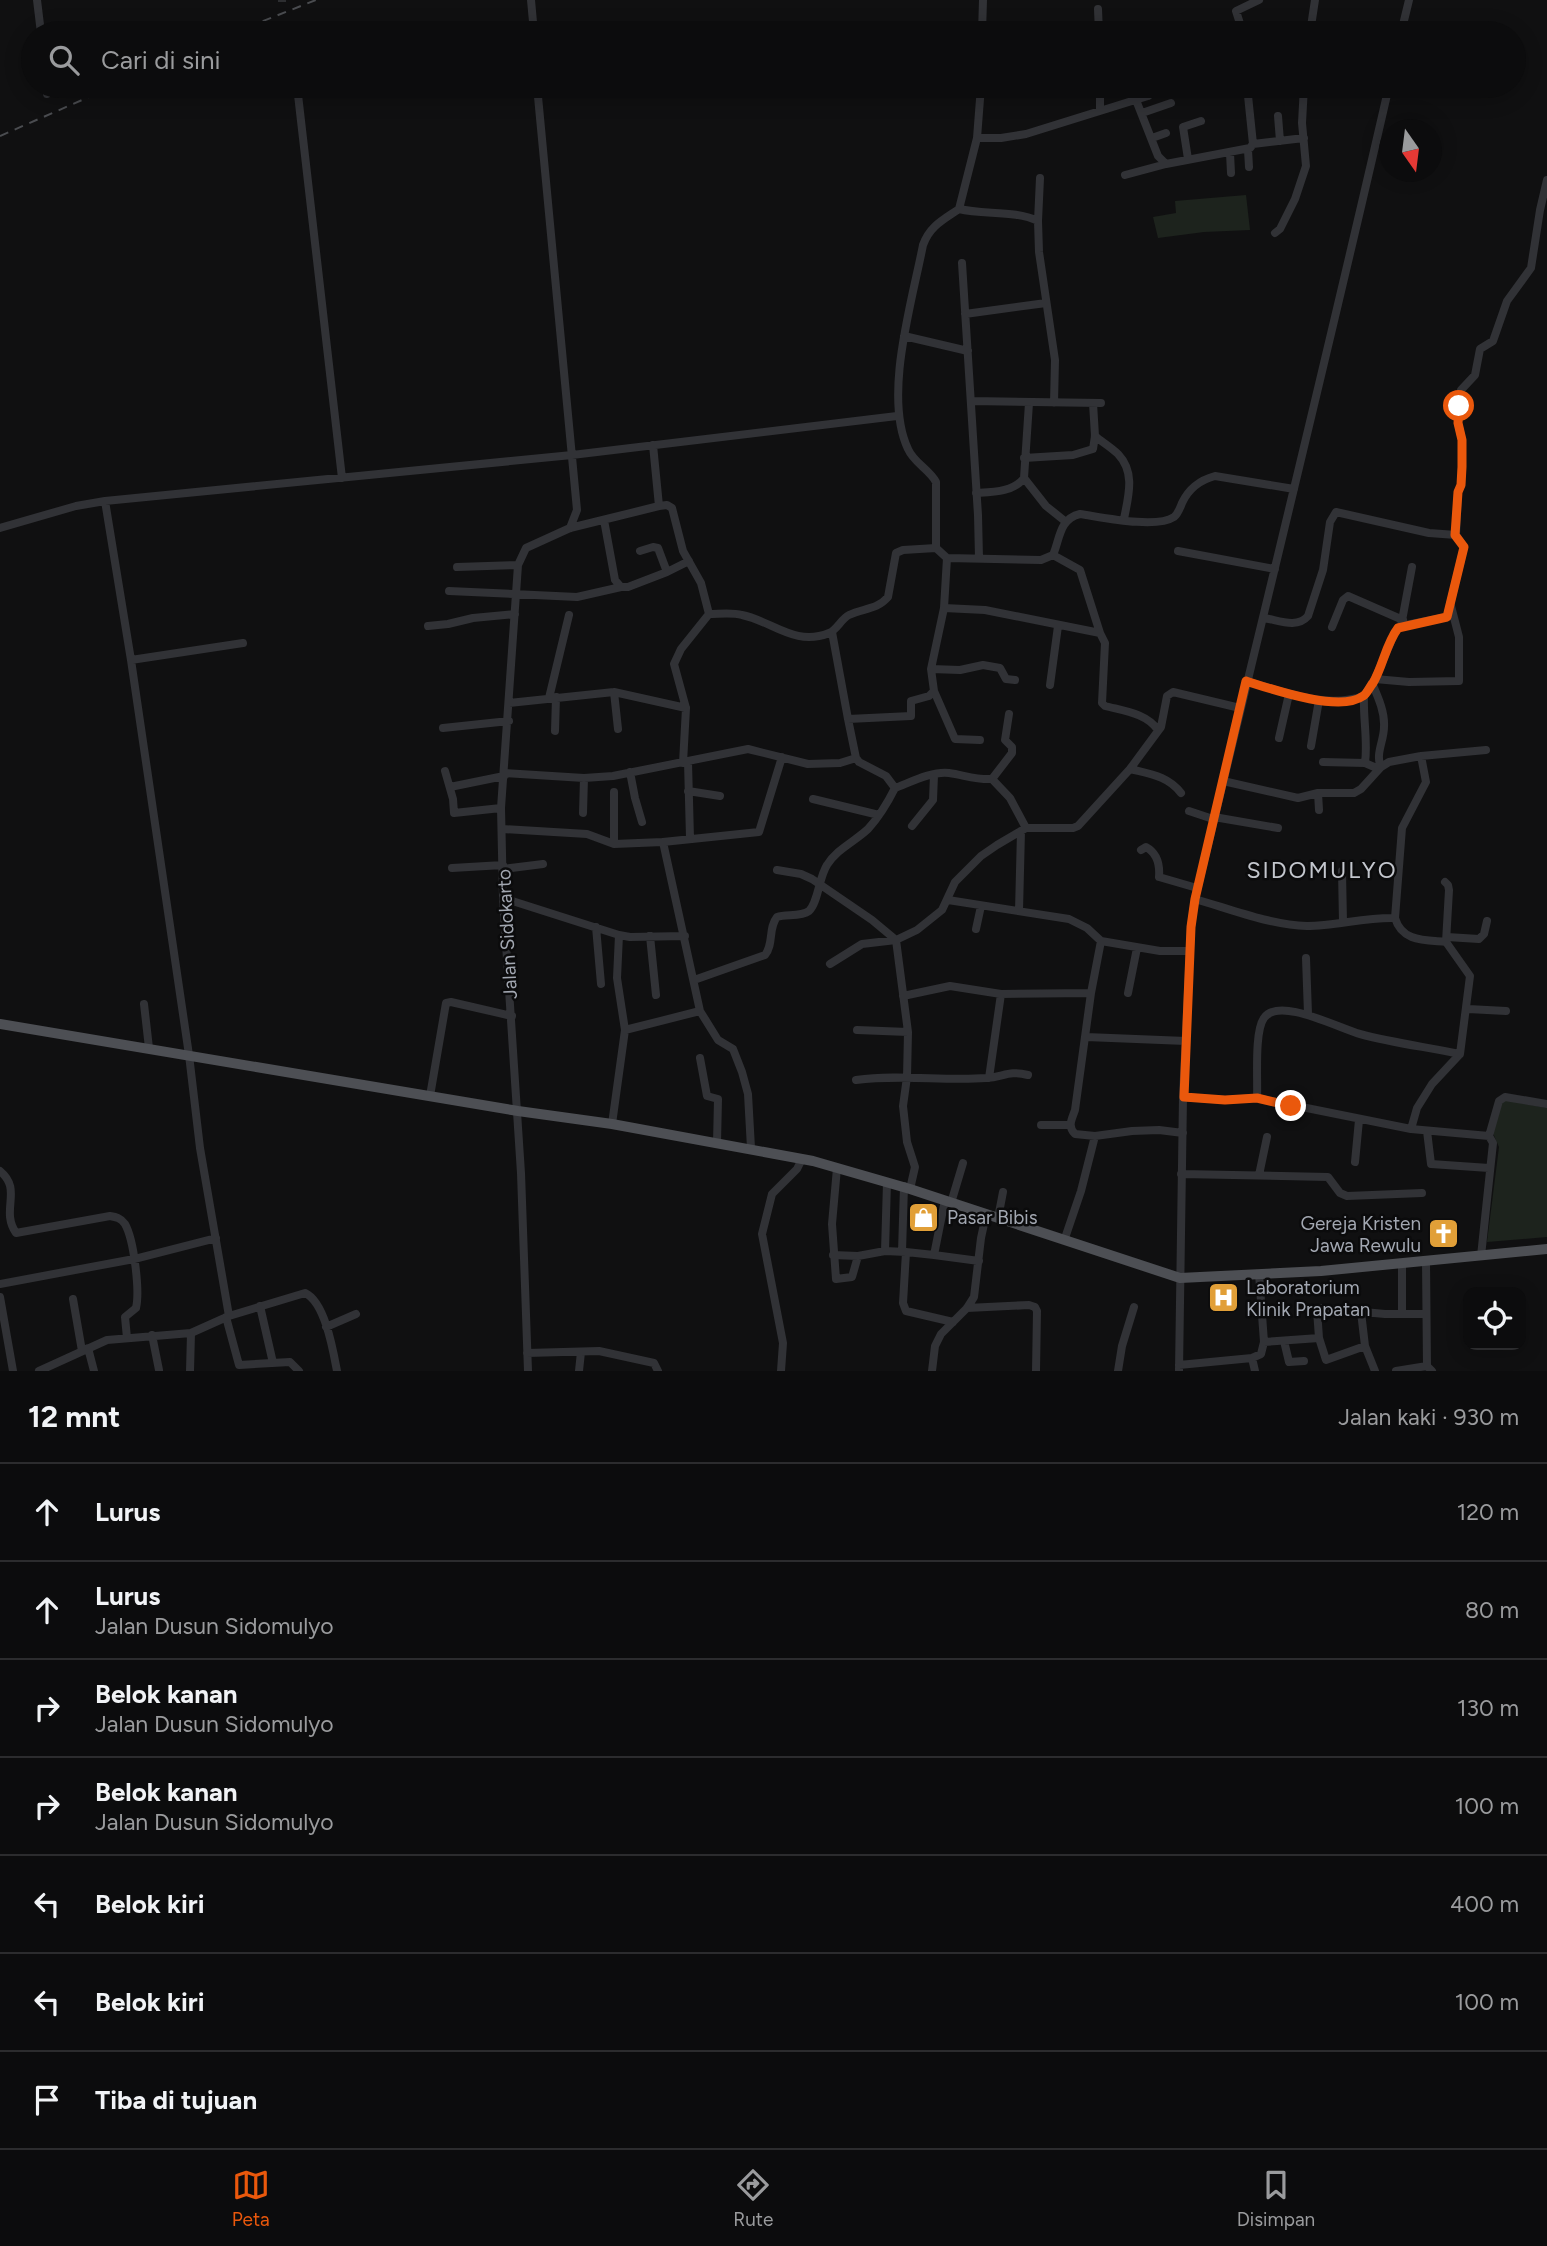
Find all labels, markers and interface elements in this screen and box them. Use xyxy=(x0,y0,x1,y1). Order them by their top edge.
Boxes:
search box xyxy=(21,21,1526,98)
icon: search xyxy=(45,41,83,79)
text: Cari di sini xyxy=(101,44,221,76)
north arrow xyxy=(1379,119,1442,182)
route start xyxy=(1443,390,1474,421)
district label: SIDOMULYO xyxy=(1246,856,1398,884)
street label: Jalan Sidokarto xyxy=(492,868,522,1000)
route end xyxy=(1275,1090,1306,1121)
shop icon: Pasar Bibis xyxy=(907,1200,941,1234)
place label: Pasar Bibis xyxy=(947,1206,1038,1229)
place label: Gereja Kristen Jawa Rewulu xyxy=(1301,1212,1421,1257)
church icon: Gereja Kristen Jawa Rewulu xyxy=(1427,1217,1461,1251)
place label: Laboratorium Klinik Prapatan xyxy=(1246,1276,1370,1321)
hospital icon: Laboratorium Klinik Prapatan xyxy=(1206,1281,1240,1315)
map controls xyxy=(1463,1287,1526,1350)
button: locate xyxy=(1463,1287,1526,1350)
text: 12 mnt xyxy=(28,1398,120,1435)
text: Jalan kaki · 930 m xyxy=(1338,1403,1519,1431)
icon: ahead xyxy=(28,1493,66,1531)
text: Lurus xyxy=(95,1496,160,1528)
text: 120 m xyxy=(1457,1498,1519,1526)
text: Lurus xyxy=(95,1580,160,1612)
icon: ahead xyxy=(28,1591,66,1629)
text: 80 m xyxy=(1465,1596,1519,1624)
text: Jalan Dusun Sidomulyo xyxy=(95,1612,334,1640)
text: Belok kanan xyxy=(95,1678,238,1710)
icon: right xyxy=(28,1689,66,1727)
text: 130 m xyxy=(1457,1694,1519,1722)
text: Jalan Dusun Sidomulyo xyxy=(95,1710,334,1738)
text: Belok kanan xyxy=(95,1776,238,1808)
icon: right xyxy=(28,1787,66,1825)
text: 100 m xyxy=(1455,1792,1519,1820)
text: Jalan Dusun Sidomulyo xyxy=(95,1808,334,1836)
icon: left xyxy=(28,1885,66,1923)
text: Belok kiri xyxy=(95,1888,204,1920)
text: 400 m xyxy=(1450,1890,1519,1918)
icon: left xyxy=(28,1983,66,2021)
text: Belok kiri xyxy=(95,1986,204,2018)
text: 100 m xyxy=(1455,1988,1519,2016)
icon: arrive xyxy=(28,2081,66,2119)
text: Tiba di tujuan xyxy=(95,2084,257,2116)
tab: Peta xyxy=(232,2166,270,2231)
tab: Rute xyxy=(733,2166,773,2231)
tab: Disimpan xyxy=(1237,2166,1315,2231)

